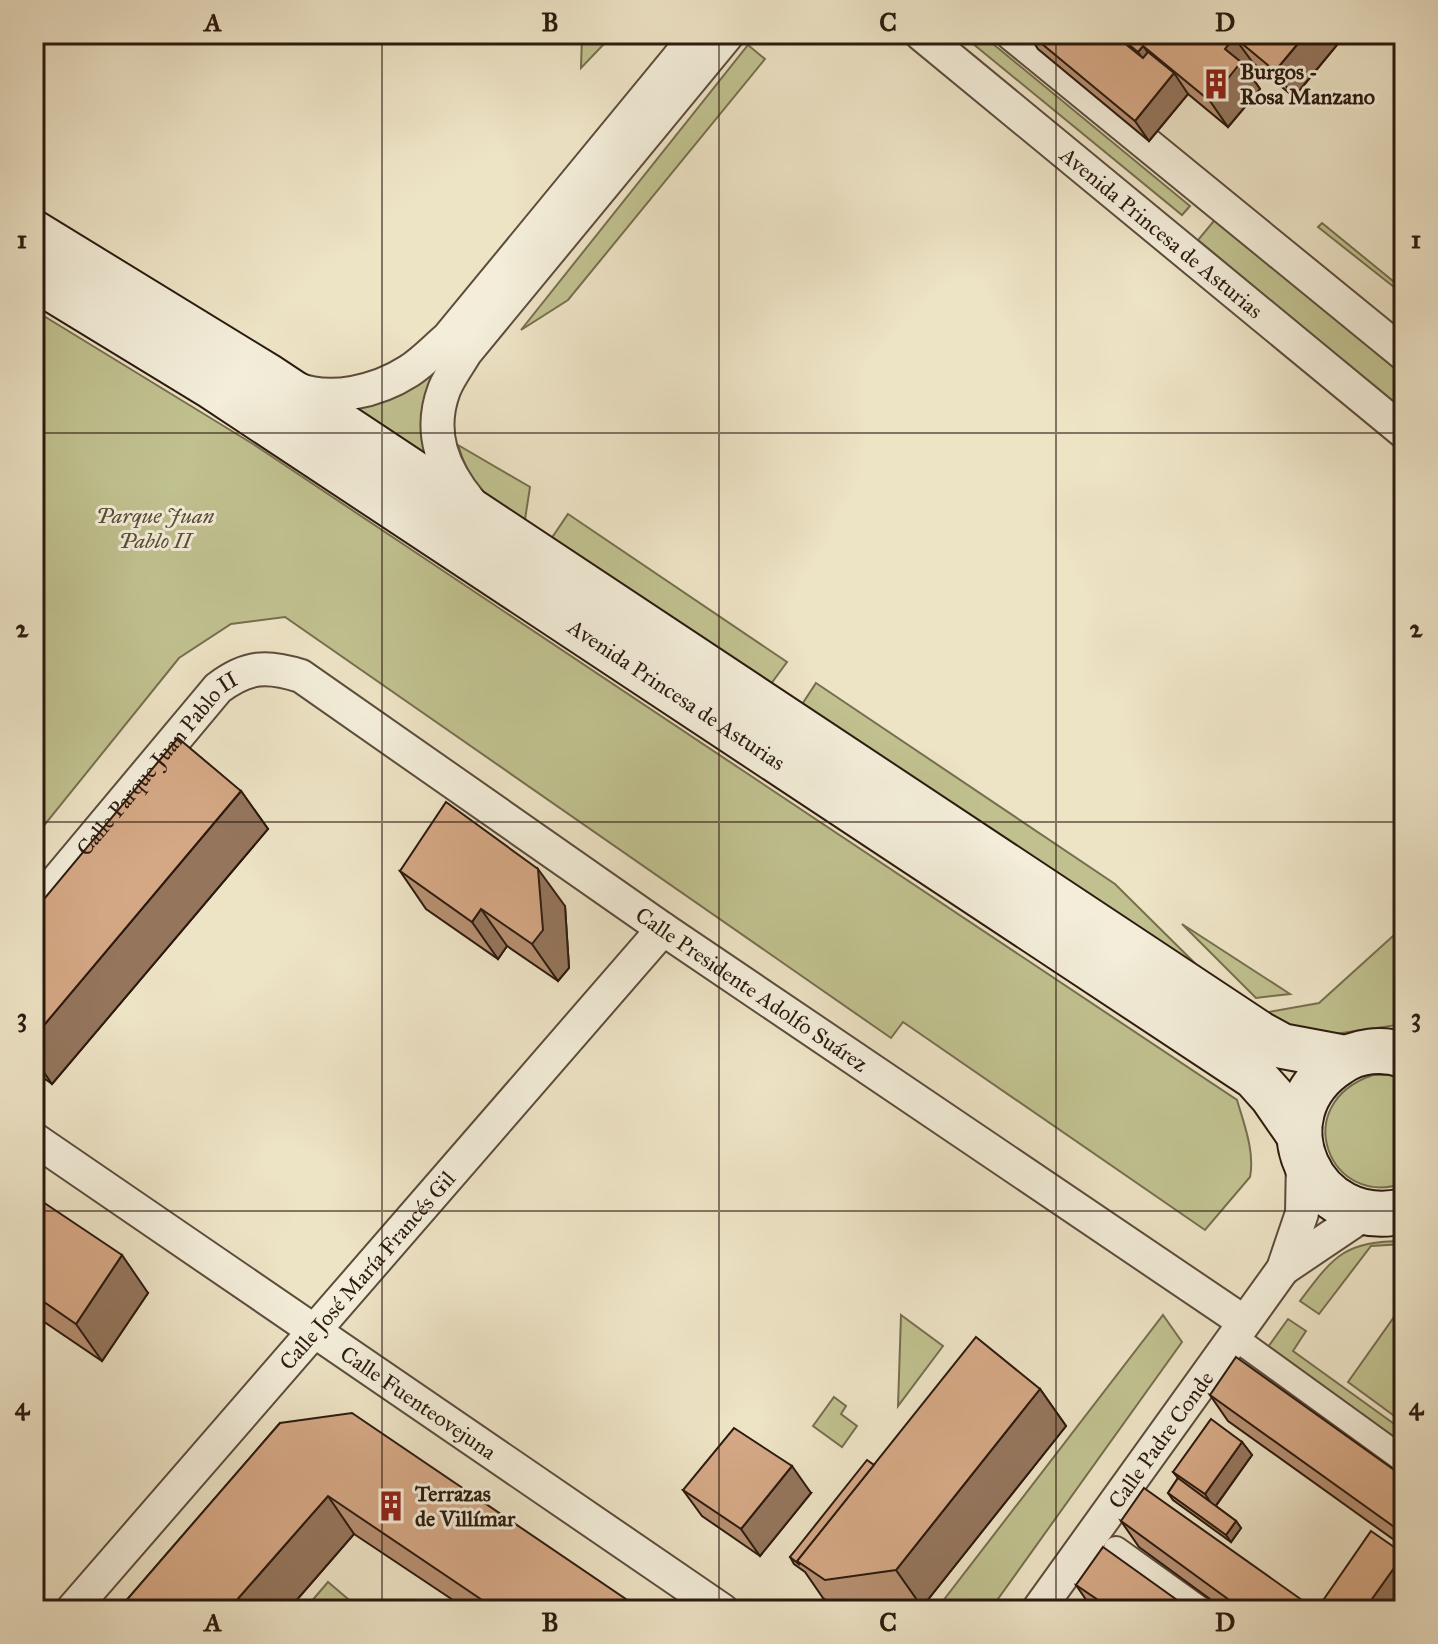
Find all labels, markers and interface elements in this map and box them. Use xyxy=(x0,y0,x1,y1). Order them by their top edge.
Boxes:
text: A xyxy=(202,6,222,38)
text: B xyxy=(541,6,559,38)
text: C xyxy=(879,6,897,38)
text: D xyxy=(1215,6,1235,38)
place label: Burgos - Rosa Manzano xyxy=(1240,58,1375,110)
building icon: Burgos - Rosa Manzano xyxy=(1199,67,1233,101)
street label: Avenida Princesa de Asturias xyxy=(1054,141,1268,324)
text: 1 xyxy=(17,223,27,255)
text: 1 xyxy=(1411,223,1421,255)
park label: Parque Juan Pablo II xyxy=(96,502,215,554)
text: 2 xyxy=(16,612,30,644)
text: 2 xyxy=(1410,612,1424,644)
street label: Avenida Princesa de Asturias xyxy=(562,613,790,776)
street label: Calle Parque Juan Pablo II xyxy=(71,665,242,861)
street label: Calle Presidente Adolfo Suárez xyxy=(630,901,873,1078)
text: 3 xyxy=(17,1001,27,1033)
text: 3 xyxy=(1411,1001,1421,1033)
street label: Calle José María Francés Gil xyxy=(274,1165,461,1376)
street label: Calle Fuenteovejuna xyxy=(335,1340,502,1466)
street label: Calle Padre Conde xyxy=(1102,1366,1219,1514)
text: 4 xyxy=(15,1390,31,1422)
text: 4 xyxy=(1409,1390,1425,1422)
place label: Terrazas de Villímar xyxy=(414,1480,516,1532)
building icon: Terrazas de Villímar xyxy=(374,1489,408,1523)
text: A xyxy=(202,1606,222,1638)
text: B xyxy=(541,1606,559,1638)
text: C xyxy=(879,1606,897,1638)
text: D xyxy=(1215,1606,1235,1638)

